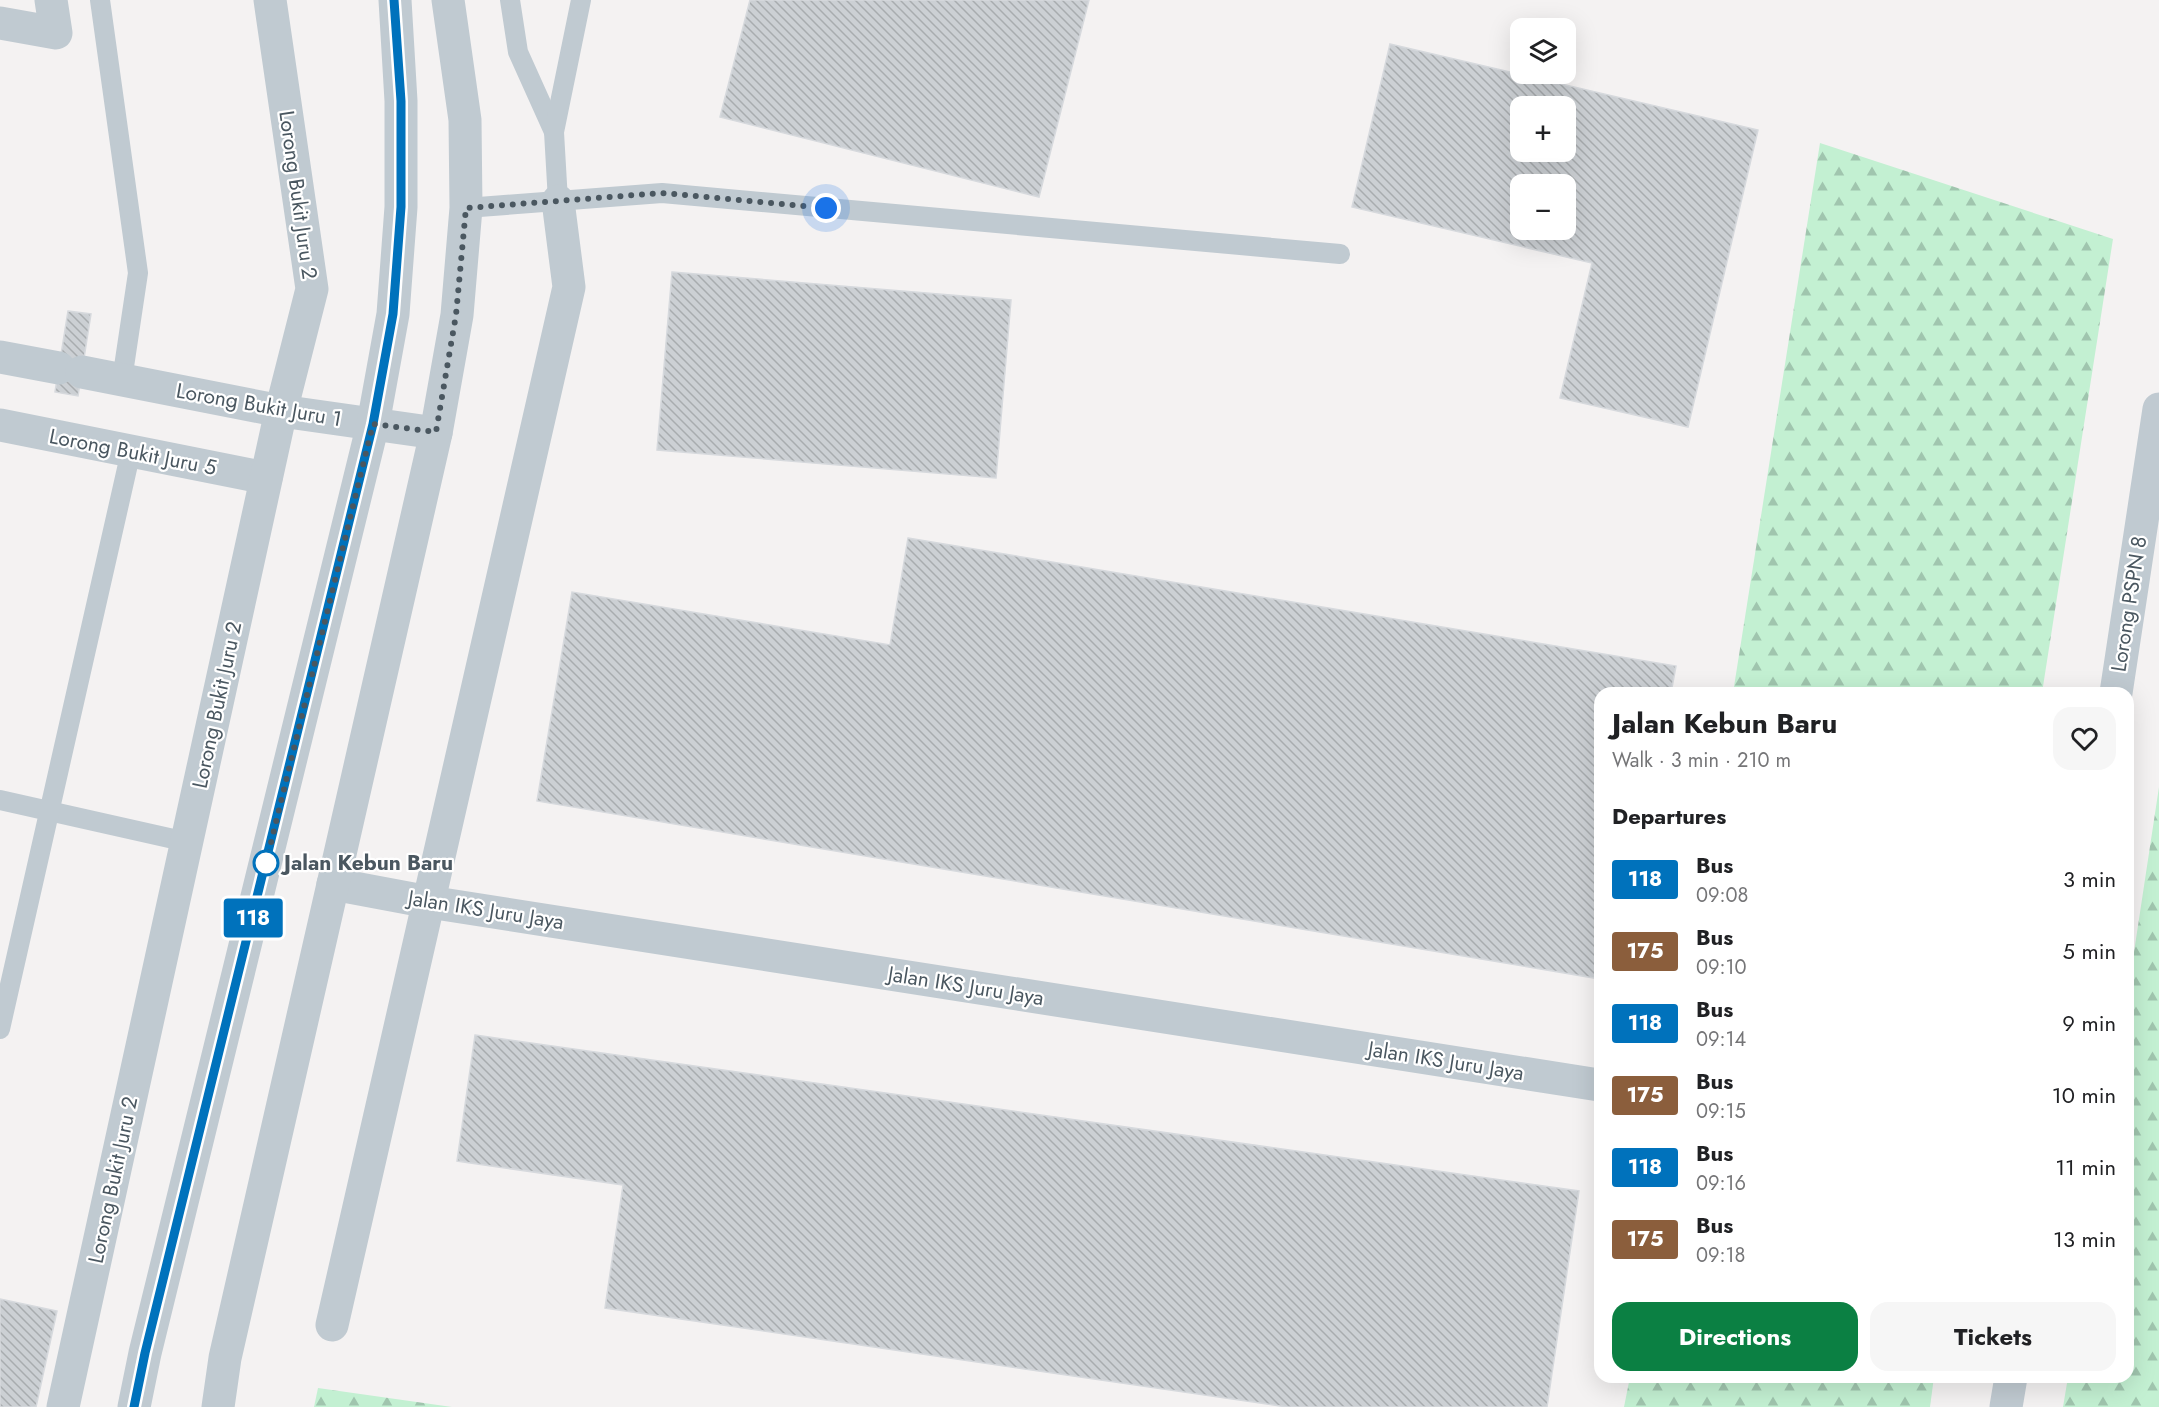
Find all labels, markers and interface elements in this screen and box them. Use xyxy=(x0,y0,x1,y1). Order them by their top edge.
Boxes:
map controls xyxy=(1510,18,1576,240)
button: layers xyxy=(1510,18,1576,84)
button: + xyxy=(1510,96,1576,162)
street label: Lorong Bukit Juru 2 xyxy=(271,109,325,281)
button: − xyxy=(1510,174,1576,240)
your location xyxy=(811,193,841,223)
street label: Lorong Bukit Juru 1 xyxy=(174,376,344,434)
street label: Lorong Bukit Juru 5 xyxy=(47,421,219,483)
street label: Lorong PSPN 8 xyxy=(2103,534,2155,674)
street label: Lorong Bukit Juru 2 xyxy=(185,619,249,791)
text: Jalan Kebun Baru xyxy=(1612,703,1837,744)
button: heart xyxy=(2053,707,2116,770)
text: Walk · 3 min · 210 m xyxy=(1612,746,1791,775)
text: Departures xyxy=(1612,800,1726,832)
place label: Jalan Kebun Baru xyxy=(280,848,453,878)
text: Bus xyxy=(1696,849,1733,881)
marker: Jalan Kebun Baru xyxy=(253,850,279,876)
text: 3 min xyxy=(2063,863,2116,895)
text: 118 xyxy=(1628,864,1662,894)
text: 09:08 xyxy=(1696,881,1748,910)
street label: Jalan IKS Juru Jaya xyxy=(403,882,566,937)
line badge: 118 xyxy=(218,898,288,938)
text: 118 xyxy=(236,903,270,933)
text: Bus xyxy=(1696,921,1733,953)
text: 5 min xyxy=(2063,935,2116,967)
text: 175 xyxy=(1627,936,1663,966)
text: 09:10 xyxy=(1696,953,1747,982)
street label: Jalan IKS Juru Jaya xyxy=(883,958,1046,1013)
text: Bus xyxy=(1696,993,1733,1025)
text: 9 min xyxy=(2062,1007,2116,1039)
text: 118 xyxy=(1628,1008,1662,1038)
text: 09:14 xyxy=(1696,1025,1746,1054)
street label: Jalan IKS Juru Jaya xyxy=(1363,1033,1526,1088)
text: Bus xyxy=(1696,1065,1733,1097)
text: 10 min xyxy=(2052,1079,2116,1111)
text: 175 xyxy=(1627,1080,1663,1110)
street label: Lorong Bukit Juru 2 xyxy=(81,1094,145,1266)
text: 09:15 xyxy=(1696,1097,1746,1126)
text: Bus xyxy=(1696,1137,1733,1169)
text: 11 min xyxy=(2055,1151,2116,1183)
text: 118 xyxy=(1628,1152,1662,1182)
text: 09:16 xyxy=(1696,1169,1746,1198)
text: Bus xyxy=(1696,1209,1733,1241)
text: 13 min xyxy=(2053,1223,2116,1255)
text: 175 xyxy=(1627,1224,1663,1254)
text: 09:18 xyxy=(1696,1241,1745,1270)
button: Directions xyxy=(1612,1302,1858,1371)
button: Tickets xyxy=(1870,1302,2116,1371)

